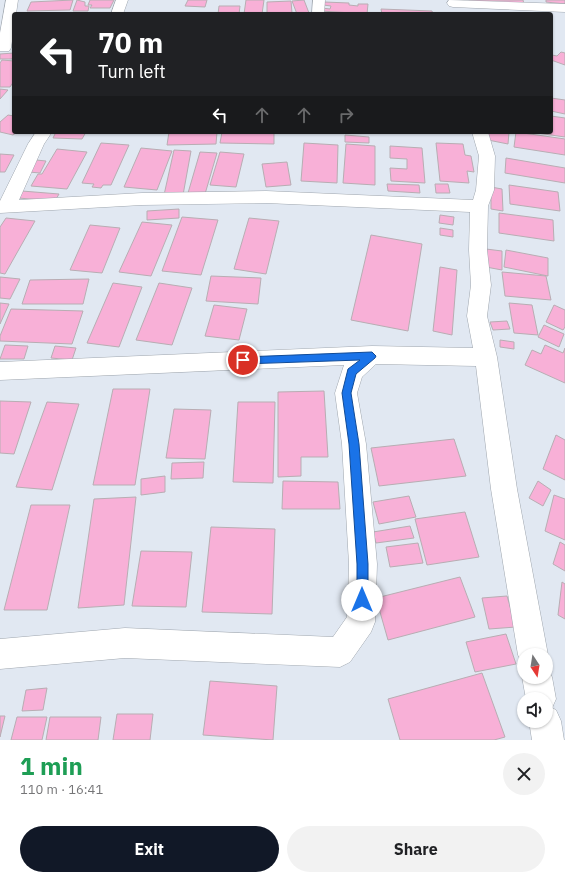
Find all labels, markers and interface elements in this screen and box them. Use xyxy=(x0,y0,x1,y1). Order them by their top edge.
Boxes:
text: 70 m xyxy=(98,24,163,61)
icon: left xyxy=(32,28,84,80)
text: Turn left xyxy=(98,60,166,83)
icon: left xyxy=(209,104,231,126)
icon: ahead xyxy=(251,104,273,126)
icon: ahead xyxy=(293,104,315,126)
icon: right xyxy=(335,104,357,126)
pin xyxy=(226,343,260,377)
icon: arrive xyxy=(232,349,254,371)
position arrow xyxy=(341,579,383,621)
north arrow xyxy=(517,648,553,684)
map controls xyxy=(517,648,553,728)
button: sound xyxy=(517,692,553,728)
text: 1 min xyxy=(20,750,83,782)
button: close xyxy=(503,753,545,795)
text: 110 m · 16:41 xyxy=(20,781,103,798)
button: Exit xyxy=(20,826,279,872)
button: Share xyxy=(287,826,545,872)

